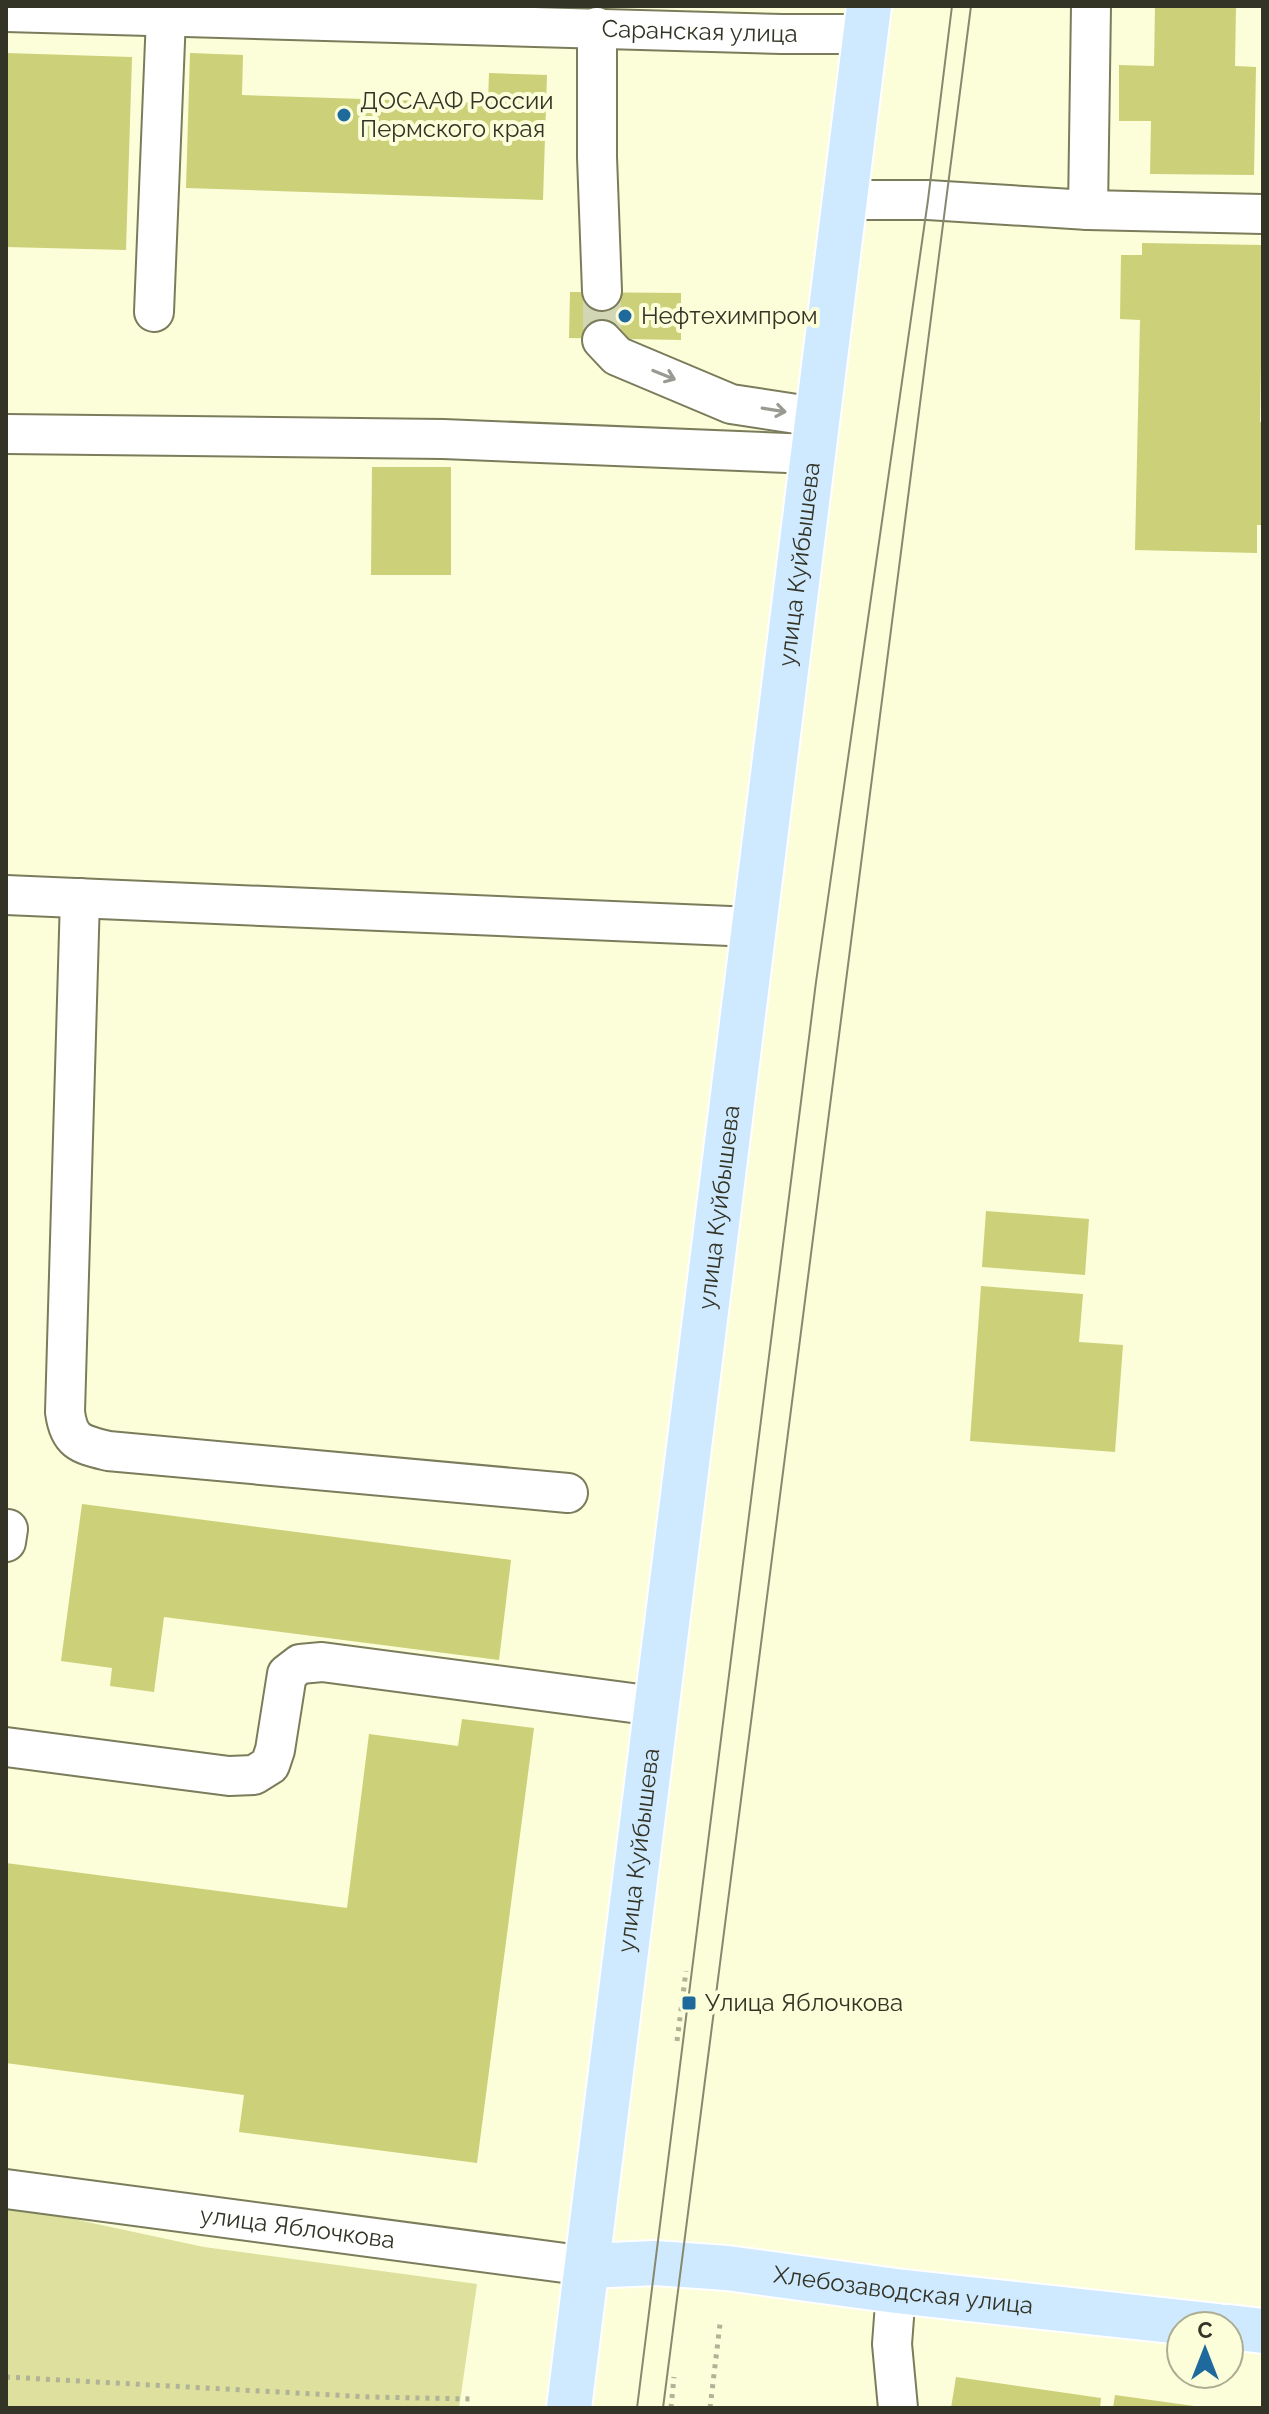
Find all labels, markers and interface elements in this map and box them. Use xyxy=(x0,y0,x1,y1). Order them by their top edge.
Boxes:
street label: Саранская улица xyxy=(601,14,798,48)
place label: ДОСААФ России Пермского края xyxy=(360,86,554,143)
marker: ДОСААФ России Пермского края xyxy=(335,106,353,124)
place label: Нефтехимпром xyxy=(641,301,818,330)
marker: Нефтехимпром xyxy=(616,307,634,325)
one-way arrow xyxy=(651,368,676,383)
one-way arrow xyxy=(760,404,786,419)
street label: улица Куйбышева xyxy=(772,460,826,668)
street label: улица Куйбышева xyxy=(691,1103,746,1311)
street label: улица Куйбышева xyxy=(611,1746,665,1954)
place label: Улица Яблочкова xyxy=(705,1988,903,2017)
marker: Улица Яблочкова xyxy=(680,1994,698,2012)
street label: улица Яблочкова xyxy=(198,2200,397,2254)
street label: Хлебозаводская улица xyxy=(772,2259,1035,2320)
north arrow xyxy=(1165,2310,1245,2390)
text: С xyxy=(1197,2317,1213,2343)

